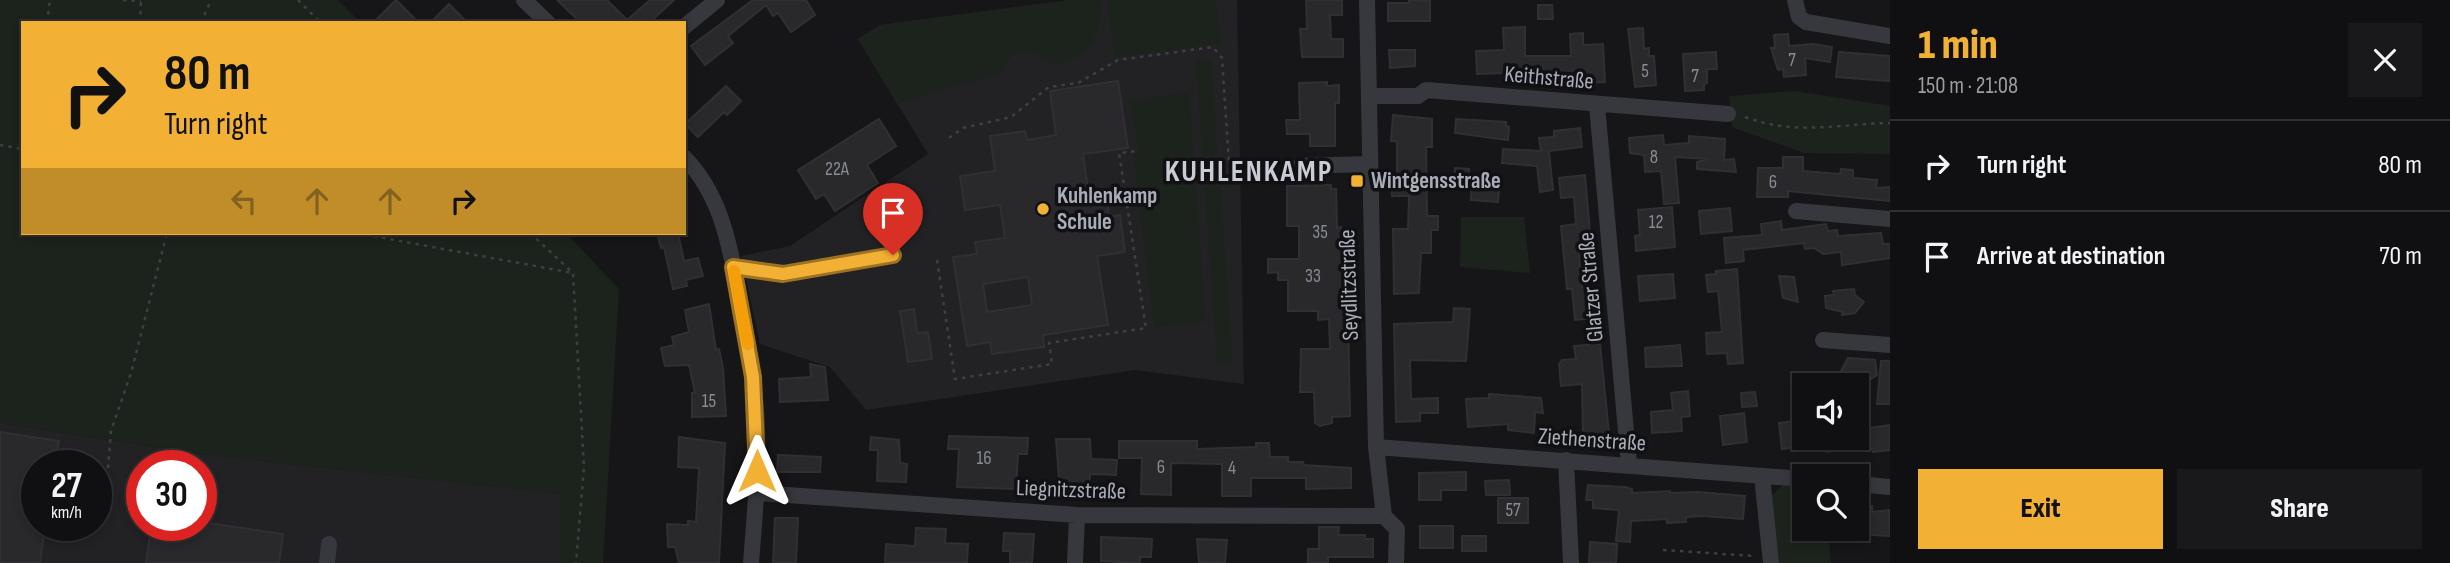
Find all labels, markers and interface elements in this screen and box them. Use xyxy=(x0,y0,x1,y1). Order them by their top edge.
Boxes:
text: 1 min xyxy=(1918,20,1998,71)
button: close xyxy=(2348,23,2422,97)
text: 80 m xyxy=(164,45,251,104)
icon: right xyxy=(49,49,140,140)
house number: 7 xyxy=(1788,49,1796,72)
street label: Keithstraße xyxy=(1503,60,1595,96)
house number: 5 xyxy=(1641,60,1649,83)
house number: 7 xyxy=(1691,65,1699,88)
text: 150 m · 21:08 xyxy=(1918,72,2018,100)
text: Turn right xyxy=(164,105,268,144)
house number: 8 xyxy=(1650,146,1658,169)
icon: right xyxy=(1918,147,1956,185)
text: Turn right xyxy=(1977,150,2066,181)
text: 80 m xyxy=(2378,150,2422,181)
district label: KUHLENKAMP xyxy=(1165,154,1333,190)
house number: 22A xyxy=(825,158,850,181)
place label: Wintgensstraße xyxy=(1371,167,1501,195)
house number: 6 xyxy=(1769,171,1777,194)
marker: Wintgensstraße xyxy=(1349,173,1365,189)
icon: left xyxy=(225,182,263,220)
icon: ahead xyxy=(298,182,336,220)
icon: ahead xyxy=(371,182,409,220)
icon: right xyxy=(444,182,482,220)
place label: Kuhlenkamp Schule xyxy=(1057,182,1157,236)
pin xyxy=(863,183,923,255)
icon: arrive xyxy=(874,194,912,232)
marker: Kuhlenkamp Schule xyxy=(1035,201,1051,217)
house number: 12 xyxy=(1649,211,1663,234)
house number: 35 xyxy=(1312,221,1328,244)
street label: Seydlitzstraße xyxy=(1333,229,1365,341)
street label: Glatzer Straße xyxy=(1572,231,1610,343)
icon: arrive xyxy=(1918,238,1956,276)
text: Arrive at destination xyxy=(1977,241,2165,272)
text: 70 m xyxy=(2379,241,2422,272)
house number: 33 xyxy=(1305,265,1321,288)
map controls xyxy=(1792,373,1869,541)
button: sound xyxy=(1792,373,1869,450)
house number: 15 xyxy=(702,390,716,413)
street label: Ziethenstraße xyxy=(1537,422,1647,458)
position arrow xyxy=(720,434,794,508)
house number: 16 xyxy=(977,447,991,470)
speed limit sign: 30 xyxy=(126,450,217,541)
house number: 6 xyxy=(1157,456,1165,479)
house number: 4 xyxy=(1228,457,1236,480)
button: search xyxy=(1792,464,1869,541)
text: 27 xyxy=(51,465,82,508)
button: Exit xyxy=(1918,469,2163,549)
button: Share xyxy=(2177,469,2422,549)
street label: Liegnitzstraße xyxy=(1016,474,1126,506)
house number: 57 xyxy=(1505,499,1521,522)
text: km/h xyxy=(51,502,82,523)

